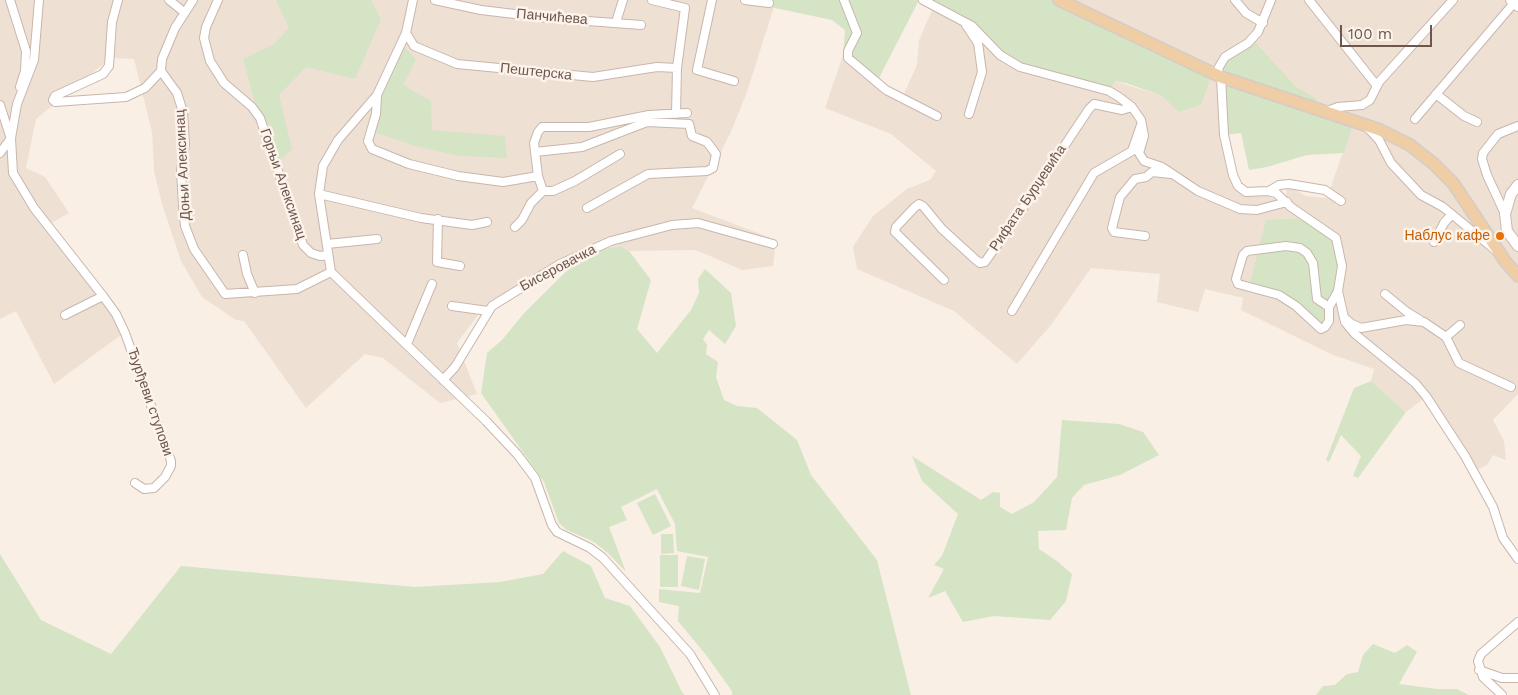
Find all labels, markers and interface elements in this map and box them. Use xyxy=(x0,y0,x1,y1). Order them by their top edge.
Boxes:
street label: Панчићева xyxy=(516,6,588,28)
scale bar xyxy=(1343,15,1436,47)
text: 100 m xyxy=(1348,25,1392,43)
street label: Пештерска xyxy=(499,60,573,84)
street label: Доњи Алексинац xyxy=(172,109,194,221)
street label: Горњи Алексинац xyxy=(256,126,310,242)
street label: Рифата Бурџевића xyxy=(986,142,1070,254)
place label: Наблус кафе xyxy=(1404,228,1490,244)
marker: Наблус кафе xyxy=(1494,230,1506,242)
street label: Бисеровачка xyxy=(517,241,599,295)
street label: Ђурђеви ступови xyxy=(124,346,176,458)

